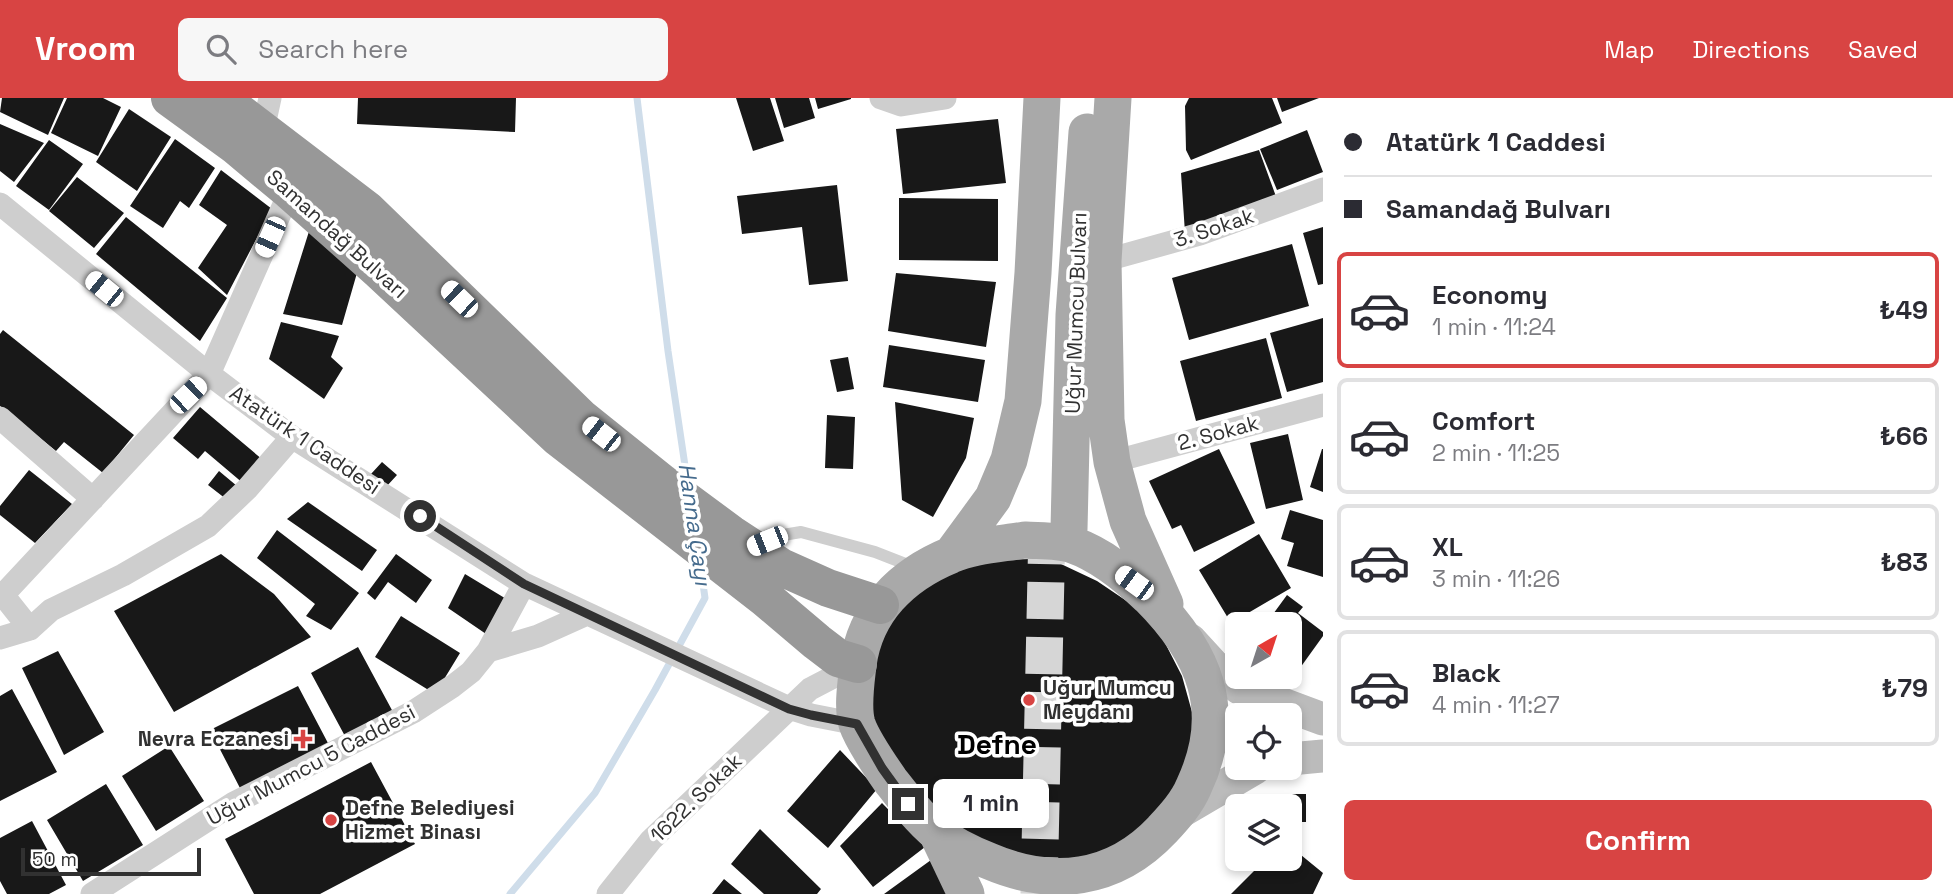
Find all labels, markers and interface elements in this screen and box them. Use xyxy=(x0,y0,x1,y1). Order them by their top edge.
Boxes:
search box xyxy=(178,18,668,81)
text: Vroom xyxy=(35,28,136,70)
icon: search xyxy=(202,30,240,68)
text: Search here xyxy=(258,32,408,66)
text: Map xyxy=(1604,34,1654,65)
text: Directions xyxy=(1692,34,1810,65)
text: Saved xyxy=(1848,34,1918,65)
text: Atatürk 1 Caddesi xyxy=(1386,125,1606,159)
street label: Samandağ Bulvarı xyxy=(261,163,413,304)
text: Samandağ Bulvarı xyxy=(1386,192,1611,226)
street label: 3. Sokak xyxy=(1170,202,1257,253)
street label: Uğur Mumcu Bulvarı xyxy=(1058,212,1093,414)
car xyxy=(252,214,289,260)
car xyxy=(82,268,127,310)
car xyxy=(437,277,482,321)
text: Economy xyxy=(1432,278,1548,312)
icon: car xyxy=(1348,279,1411,342)
text: ₺49 xyxy=(1879,293,1928,327)
text: 1 min · 11:24 xyxy=(1432,312,1556,342)
car xyxy=(166,373,211,417)
street label: Atatürk 1 Caddesi xyxy=(225,379,386,500)
text: Comfort xyxy=(1432,404,1535,438)
icon: car xyxy=(1348,405,1411,468)
street label: 2. Sokak xyxy=(1174,409,1261,456)
car xyxy=(578,413,625,455)
text: ₺66 xyxy=(1880,419,1928,453)
text: 2 min · 11:25 xyxy=(1432,438,1560,468)
water label: Hanna Çayı xyxy=(672,461,719,588)
route start xyxy=(404,500,436,532)
car xyxy=(744,523,791,559)
text: XL xyxy=(1432,530,1463,564)
icon: car xyxy=(1348,531,1411,594)
text: ₺83 xyxy=(1881,545,1928,579)
car xyxy=(1111,562,1158,604)
text: 3 min · 11:26 xyxy=(1432,564,1560,594)
north arrow xyxy=(1225,612,1302,690)
map controls xyxy=(1225,612,1302,871)
text: Black xyxy=(1432,656,1501,690)
icon: car xyxy=(1348,657,1411,720)
text: ₺79 xyxy=(1881,671,1928,705)
place label: Uğur Mumcu Meydanı xyxy=(1043,674,1172,725)
text: 4 min · 11:27 xyxy=(1432,690,1560,720)
marker: Uğur Mumcu Meydanı xyxy=(1021,692,1037,708)
street label: Uğur Mumcu 5 Caddesi xyxy=(202,698,420,831)
button: locate xyxy=(1225,703,1302,780)
place label: Nevra Eczanesi xyxy=(138,725,289,752)
district label: Defne xyxy=(957,726,1037,762)
marker: Nevra Eczanesi xyxy=(295,731,311,747)
street label: 1622. Sokak xyxy=(644,747,747,848)
callout: 1 min xyxy=(932,780,1048,828)
route end xyxy=(892,788,924,820)
text: 1 min xyxy=(963,788,1019,818)
place label: Defne Belediyesi Hizmet Binası xyxy=(345,794,515,845)
button: layers xyxy=(1225,794,1302,871)
button: Confirm xyxy=(1344,800,1932,880)
marker: Defne Belediyesi Hizmet Binası xyxy=(323,812,339,828)
scale bar xyxy=(21,845,201,877)
text: 50 m xyxy=(32,847,77,872)

